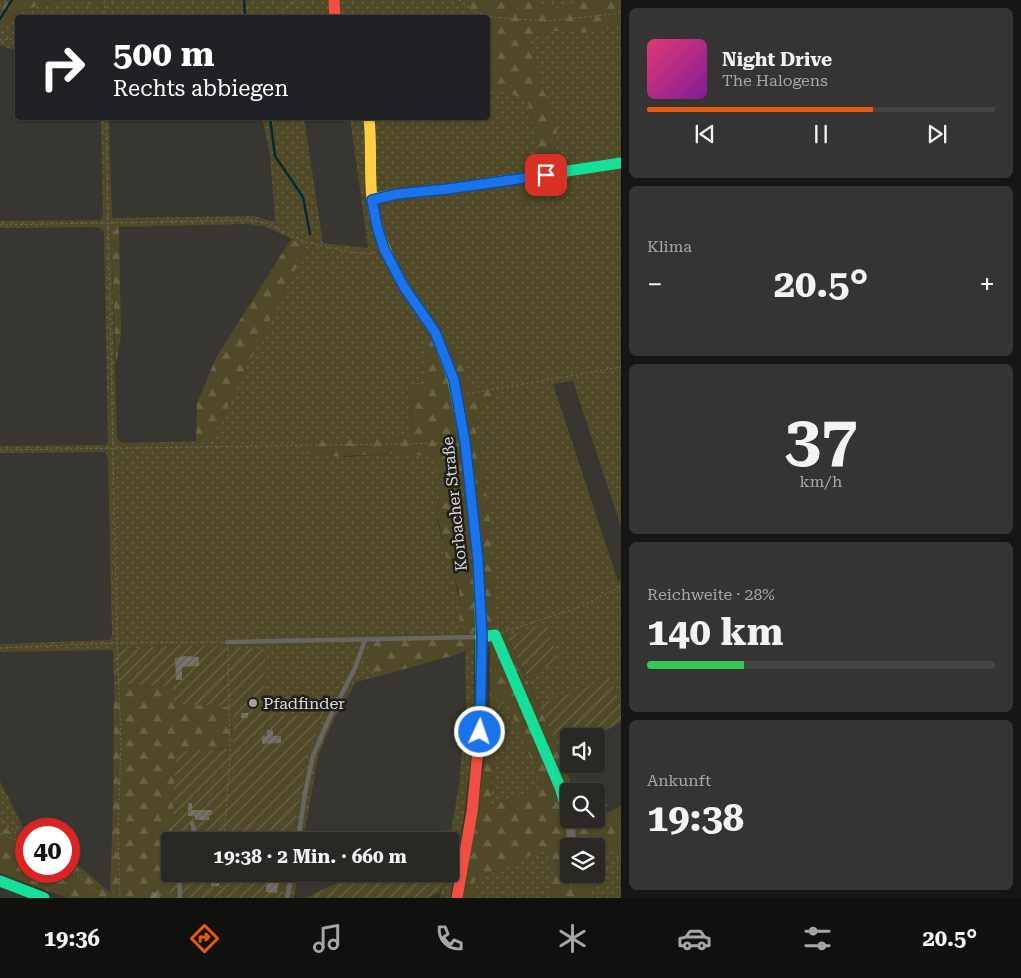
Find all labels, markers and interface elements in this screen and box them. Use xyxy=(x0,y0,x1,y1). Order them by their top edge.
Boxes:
text: 500 m xyxy=(113,34,214,75)
icon: right xyxy=(30,35,95,100)
text: Night Drive xyxy=(722,48,832,71)
text: The Halogens xyxy=(722,71,828,90)
text: Rechts abbiegen xyxy=(113,76,288,101)
icon: previous xyxy=(691,120,719,148)
icon: pause xyxy=(807,120,835,148)
icon: next xyxy=(923,120,951,148)
pin xyxy=(525,154,567,196)
icon: arrive xyxy=(532,161,560,189)
text: Klima xyxy=(647,237,692,256)
text: 20.5° xyxy=(774,262,868,306)
text: − xyxy=(647,268,663,301)
text: + xyxy=(979,268,995,301)
text: 37 xyxy=(785,401,857,477)
street label: Korbacher Straße xyxy=(438,436,471,572)
text: km/h xyxy=(800,472,842,491)
text: Reichweite · 28% xyxy=(647,585,775,604)
text: 140 km xyxy=(647,610,783,654)
place label: Pfadfinder xyxy=(263,694,345,713)
marker: Pfadfinder xyxy=(247,697,259,709)
position arrow xyxy=(453,705,505,757)
map controls xyxy=(560,728,605,883)
button: sound xyxy=(560,728,605,773)
text: Ankunft xyxy=(647,771,711,790)
button: search xyxy=(560,783,605,828)
text: 19:38 xyxy=(647,796,744,840)
speed limit sign: 40 xyxy=(15,818,80,883)
button: layers xyxy=(560,838,605,883)
text: 19:38 · 2 Min. · 660 m xyxy=(213,845,407,868)
icon: directions xyxy=(187,921,222,956)
icon: music xyxy=(310,921,345,956)
icon: phone xyxy=(432,921,467,956)
icon: climate xyxy=(555,921,590,956)
icon: car xyxy=(677,921,712,956)
icon: filters xyxy=(800,921,835,956)
text: 19:36 xyxy=(44,926,100,951)
text: 20.5° xyxy=(922,926,977,951)

